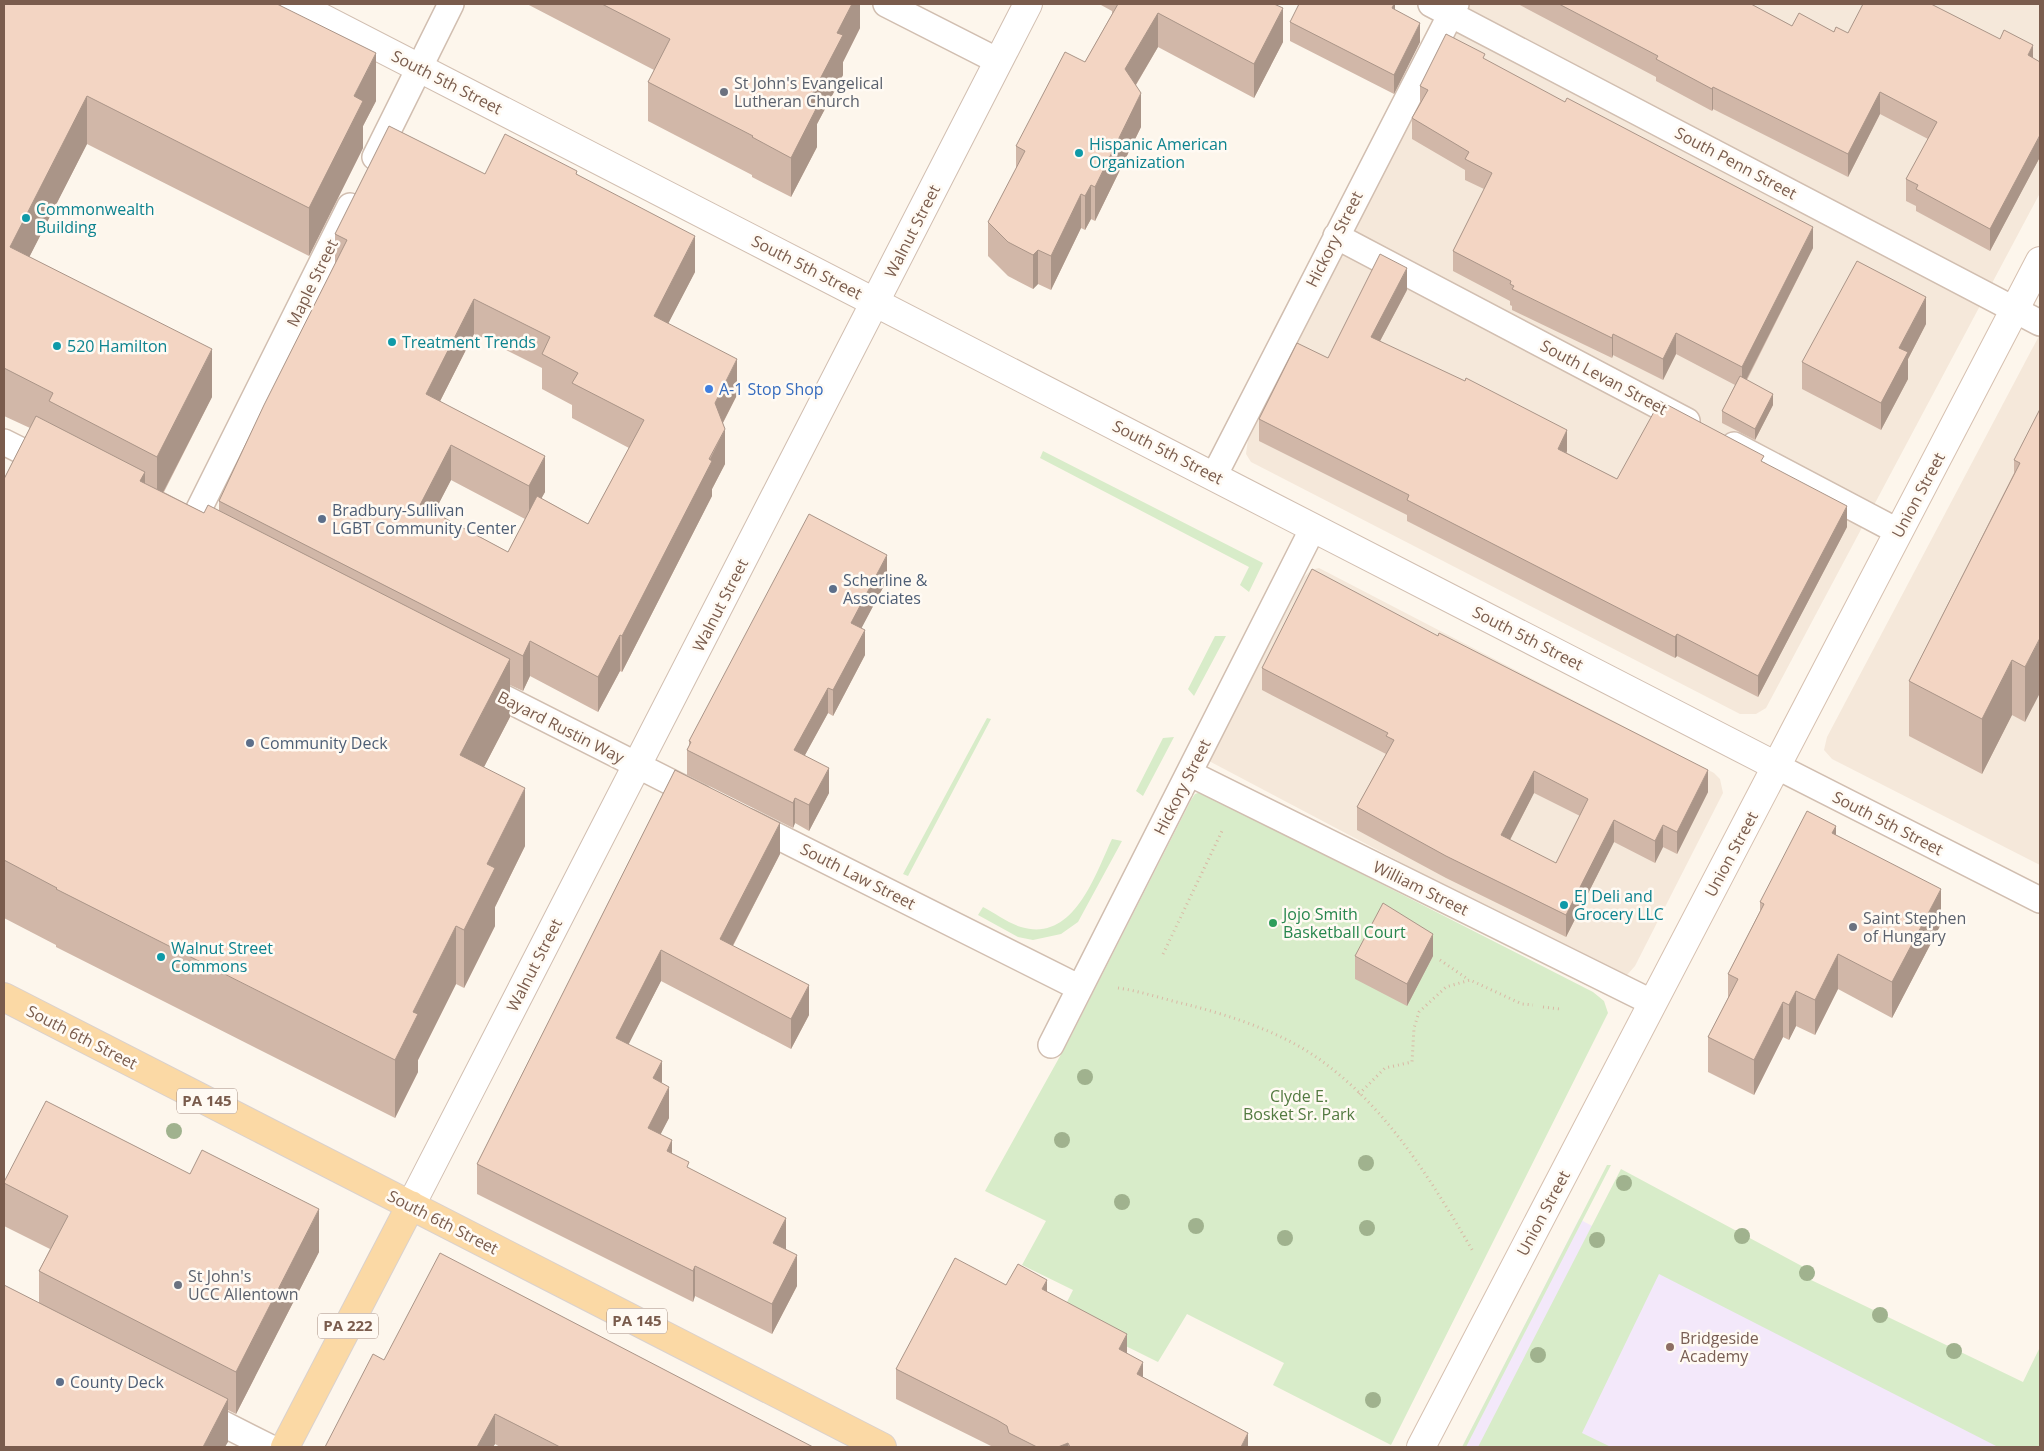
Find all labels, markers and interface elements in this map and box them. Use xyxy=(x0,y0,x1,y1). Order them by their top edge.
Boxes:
street label: South 5th Street xyxy=(388,45,506,119)
place label: St John's Evangelical Lutheran Church xyxy=(734,72,883,112)
marker: St John's Evangelical Lutheran Church xyxy=(718,86,730,98)
street label: South Penn Street xyxy=(1671,122,1801,205)
place label: Hispanic American Organization xyxy=(1089,133,1228,173)
marker: Hispanic American Organization xyxy=(1073,147,1085,159)
street label: Walnut Street xyxy=(879,180,945,281)
street label: Hickory Street xyxy=(1300,187,1368,291)
place label: Commonwealth Building xyxy=(36,198,155,238)
marker: Commonwealth Building xyxy=(20,212,32,224)
street label: South 5th Street xyxy=(748,230,866,304)
street label: Maple Street xyxy=(281,235,343,330)
place label: Treatment Trends xyxy=(402,331,536,353)
street label: South Levan Street xyxy=(1537,334,1672,420)
place label: 520 Hamilton xyxy=(67,335,167,357)
marker: Treatment Trends xyxy=(386,336,398,348)
marker: 520 Hamilton xyxy=(51,340,63,352)
place label: A-1 Stop Shop xyxy=(719,378,824,400)
marker: A-1 Stop Shop xyxy=(703,383,715,395)
street label: South 5th Street xyxy=(1109,415,1227,489)
street label: Union Street xyxy=(1886,448,1950,542)
place label: Bradbury-Sullivan LGBT Community Center xyxy=(332,499,517,539)
marker: Bradbury-Sullivan LGBT Community Center xyxy=(316,513,328,525)
street label: Walnut Street xyxy=(687,554,753,655)
place label: Scherline & Associates xyxy=(843,569,928,609)
marker: Scherline & Associates xyxy=(827,583,839,595)
street label: South 5th Street xyxy=(1469,601,1587,675)
street label: Bayard Rustin Way xyxy=(494,686,629,769)
place label: Community Deck xyxy=(260,732,388,754)
street label: Hickory Street xyxy=(1148,735,1216,839)
marker: Community Deck xyxy=(244,737,256,749)
street label: South 5th Street xyxy=(1829,786,1947,860)
street label: Union Street xyxy=(1699,807,1763,901)
street label: South Law Street xyxy=(797,838,920,915)
street label: William Street xyxy=(1370,855,1473,921)
place label: EJ Deli and Grocery LLC xyxy=(1574,885,1664,925)
marker: EJ Deli and Grocery LLC xyxy=(1558,899,1570,911)
place label: Jojo Smith Basketball Court xyxy=(1281,903,1406,943)
place label: Saint Stephen of Hungary xyxy=(1863,907,1966,947)
street label: Walnut Street xyxy=(501,914,567,1015)
marker: Jojo Smith Basketball Court xyxy=(1267,917,1279,929)
marker: Saint Stephen of Hungary xyxy=(1847,921,1859,933)
place label: Walnut Street Commons xyxy=(171,937,273,977)
marker: Walnut Street Commons xyxy=(155,951,167,963)
street label: South 6th Street xyxy=(23,1000,141,1074)
park label: Clyde E. Bosket Sr. Park xyxy=(1243,1085,1356,1125)
road number: PA 145 xyxy=(177,1088,237,1114)
street label: Union Street xyxy=(1511,1166,1575,1260)
street label: South 6th Street xyxy=(384,1185,502,1259)
place label: St John's UCC Allentown xyxy=(188,1265,299,1305)
marker: St John's UCC Allentown xyxy=(172,1279,184,1291)
road number: PA 145 xyxy=(607,1308,667,1334)
road number: PA 222 xyxy=(318,1314,378,1338)
place label: Bridgeside Academy xyxy=(1680,1327,1759,1367)
marker: Bridgeside Academy xyxy=(1664,1341,1676,1353)
place label: County Deck xyxy=(70,1371,164,1393)
marker: County Deck xyxy=(54,1376,66,1388)

